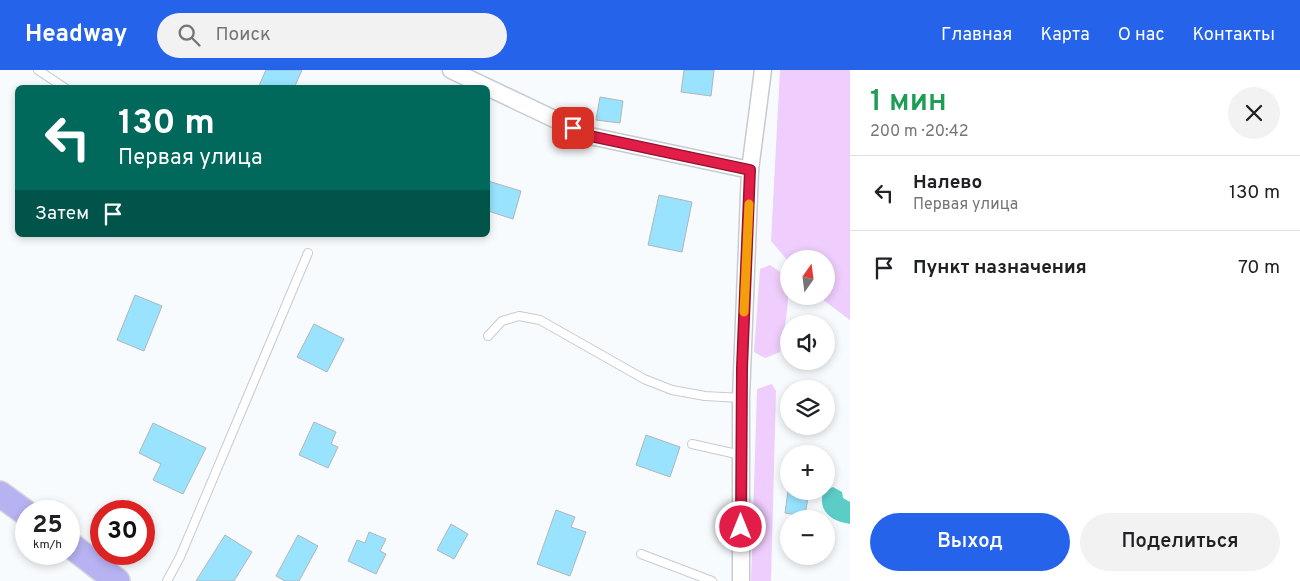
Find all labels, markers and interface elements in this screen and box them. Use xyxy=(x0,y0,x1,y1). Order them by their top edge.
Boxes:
search box xyxy=(157,13,507,58)
text: Headway xyxy=(25,20,127,50)
icon: search xyxy=(175,21,203,49)
text: Поиск xyxy=(215,23,271,47)
text: Главная xyxy=(941,24,1012,47)
text: Карта xyxy=(1040,24,1090,47)
text: О нас xyxy=(1118,24,1164,47)
text: Контакты xyxy=(1192,24,1275,47)
text: 1 мин xyxy=(870,84,947,121)
button: close xyxy=(1228,87,1280,139)
text: 130 m xyxy=(118,102,215,146)
icon: left xyxy=(35,105,100,170)
pin xyxy=(552,107,594,149)
icon: arrive xyxy=(559,114,587,142)
text: 200 m · 20:42 xyxy=(870,122,968,142)
text: Первая улица xyxy=(118,145,263,172)
text: Налево xyxy=(913,171,982,195)
icon: left xyxy=(870,179,898,207)
text: 130 m xyxy=(1229,181,1280,205)
text: Первая улица xyxy=(913,195,1018,215)
icon: arrive xyxy=(99,200,127,228)
text: Затем xyxy=(35,202,89,226)
north arrow xyxy=(780,250,835,305)
map controls xyxy=(780,250,835,565)
icon: arrive xyxy=(870,254,898,282)
text: Пункт назначения xyxy=(913,256,1087,280)
text: 70 m xyxy=(1238,256,1280,280)
button: sound xyxy=(780,315,835,370)
button: layers xyxy=(780,380,835,435)
button: + xyxy=(780,445,835,500)
speed limit sign: 30 xyxy=(90,500,155,565)
position arrow xyxy=(714,500,766,552)
text: 25 xyxy=(32,510,63,542)
button: − xyxy=(780,510,835,565)
button: Выход xyxy=(870,513,1070,571)
button: Поделиться xyxy=(1080,513,1280,571)
text: km/h xyxy=(33,537,62,553)

